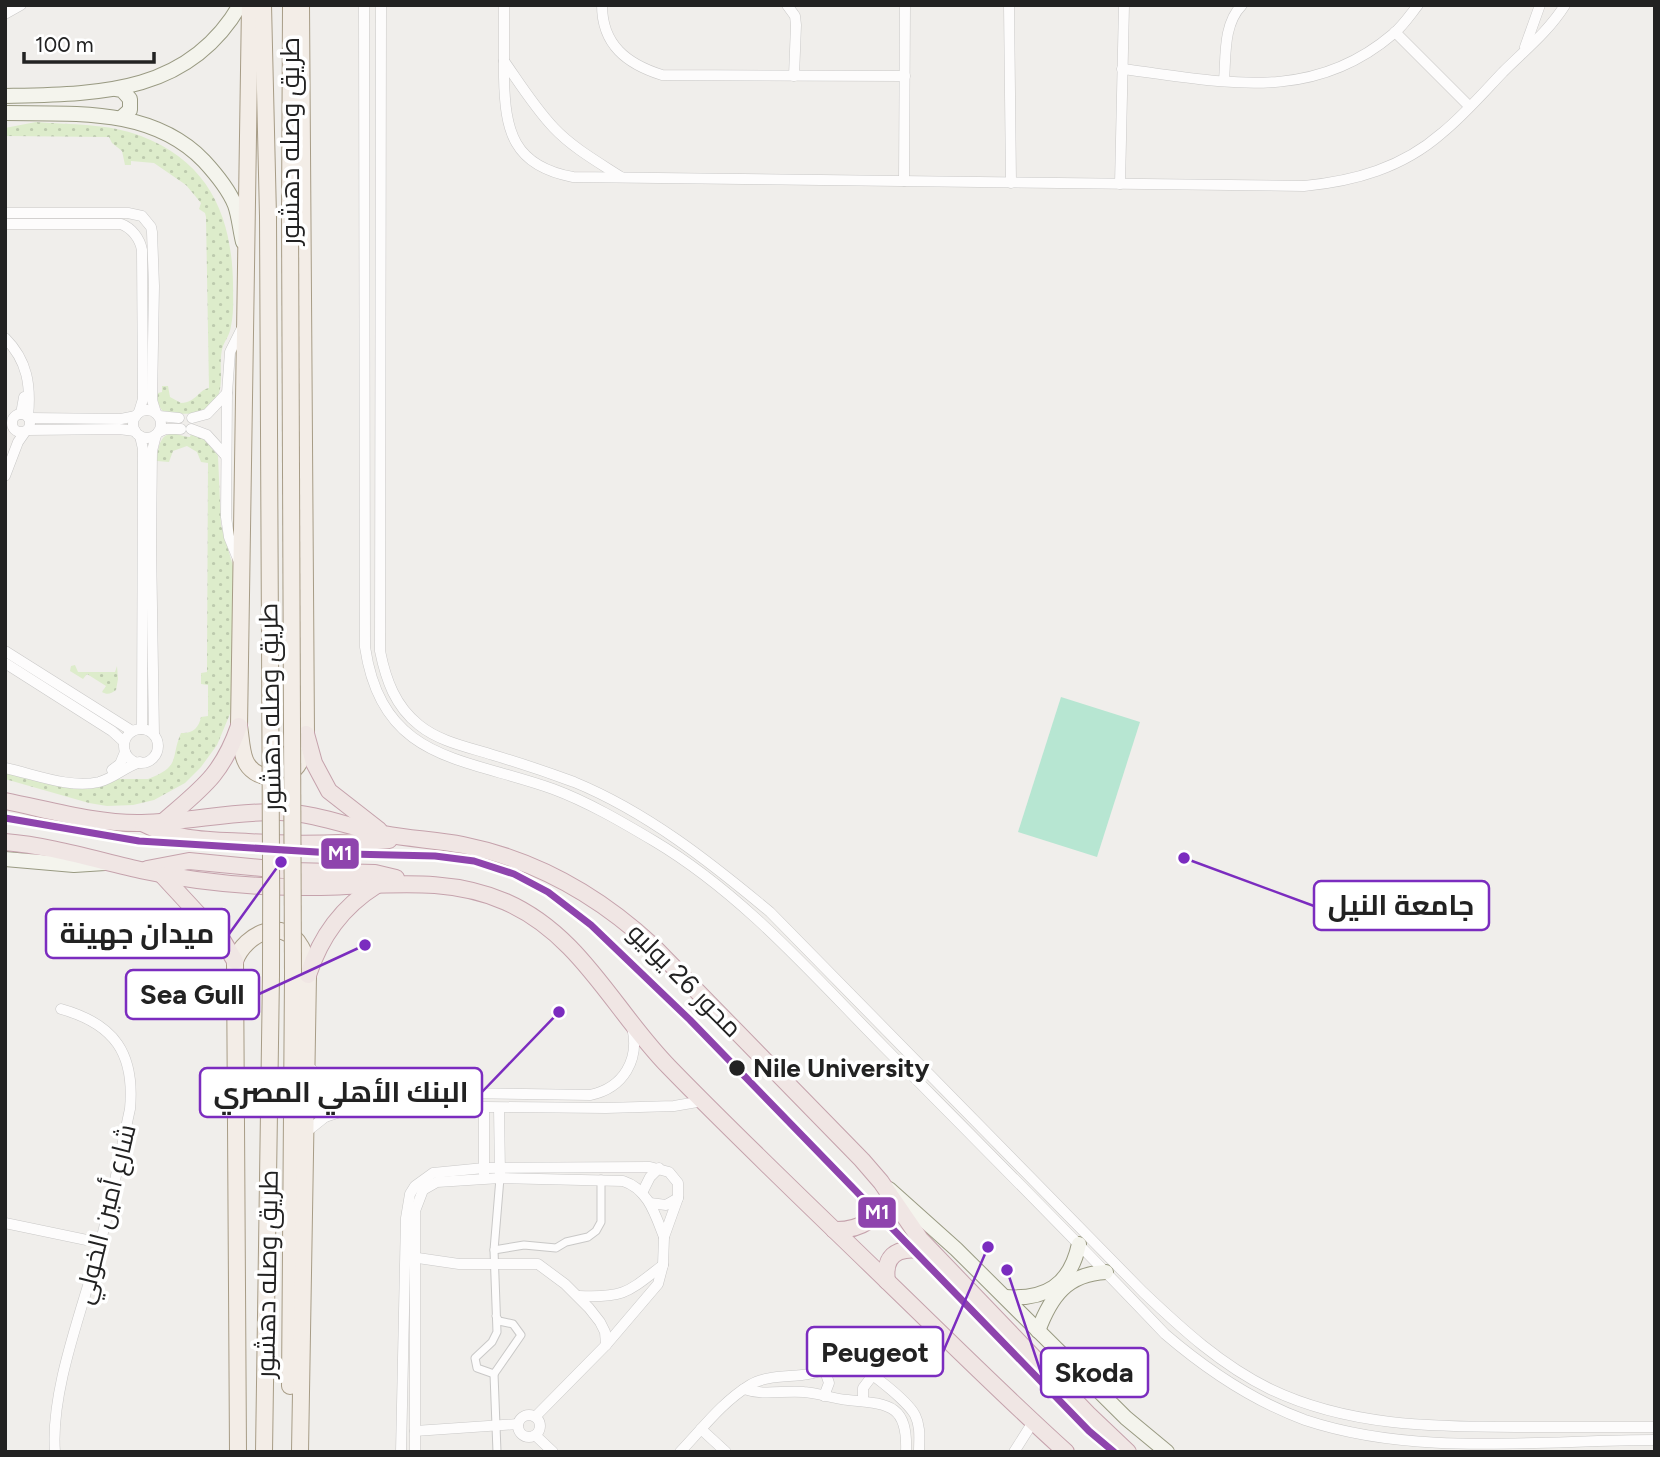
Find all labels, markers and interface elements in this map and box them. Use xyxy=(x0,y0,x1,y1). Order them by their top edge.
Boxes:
scale bar xyxy=(24,21,154,65)
text: 100 m xyxy=(35,32,94,57)
street label: طريق وصله دهشور xyxy=(274,37,306,247)
street label: طريق وصله دهشور xyxy=(252,603,288,813)
line badge: M1 xyxy=(320,837,360,870)
text: M1 xyxy=(328,842,352,865)
callout: جامعة النيل xyxy=(1314,881,1489,930)
text: جامعة النيل xyxy=(1328,888,1474,922)
callout: ميدان جهينة xyxy=(46,909,229,958)
text: ميدان جهينة xyxy=(60,916,214,951)
street label: محور 26 يوليو xyxy=(621,916,749,1044)
callout: Sea Gull xyxy=(126,970,259,1019)
text: Sea Gull xyxy=(140,977,244,1011)
place label: Nile University xyxy=(753,1052,929,1084)
marker: Nile University xyxy=(727,1058,747,1078)
callout: البنك الأهلي المصري xyxy=(200,1068,482,1117)
text: البنك الأهلي المصري xyxy=(214,1075,468,1115)
street label: شارع أمين الخولي xyxy=(66,1121,148,1308)
street label: طريق وصله دهشور xyxy=(249,1170,285,1380)
line badge: M1 xyxy=(857,1196,897,1229)
text: M1 xyxy=(865,1201,889,1224)
callout: Peugeot xyxy=(807,1327,943,1376)
text: Peugeot xyxy=(821,1335,929,1369)
callout: Skoda xyxy=(1041,1348,1148,1397)
text: Skoda xyxy=(1054,1355,1134,1389)

